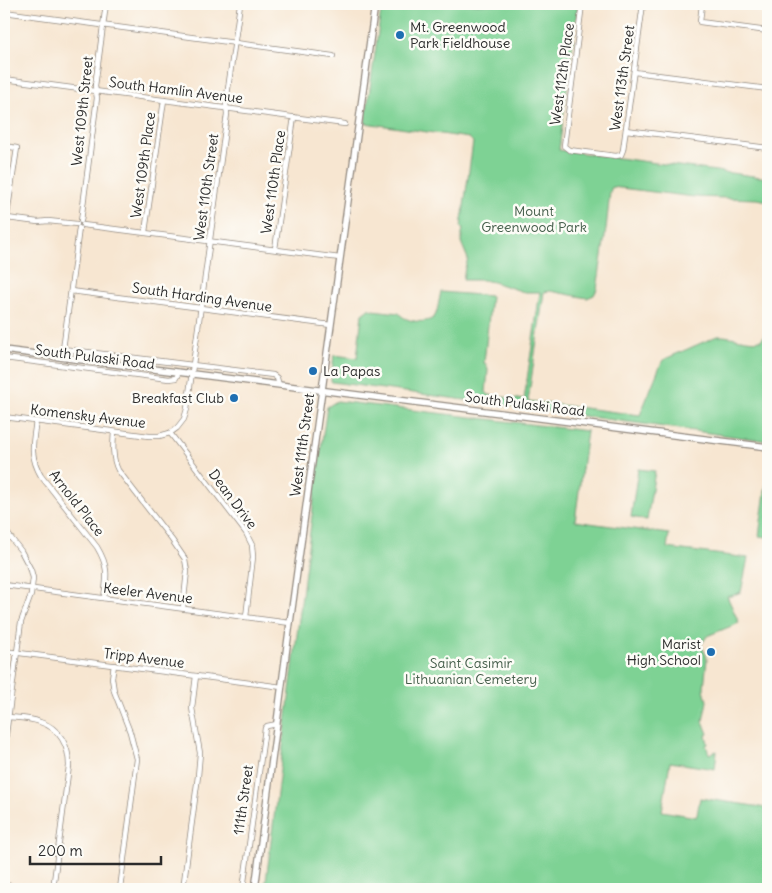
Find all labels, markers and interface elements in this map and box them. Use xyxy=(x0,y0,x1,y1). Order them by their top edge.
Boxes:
place label: Mt. Greenwood Park Fieldhouse xyxy=(410,18,510,52)
street label: West 112th Place xyxy=(546,22,578,126)
street label: West 113th Street xyxy=(606,24,638,132)
marker: Mt. Greenwood Park Fieldhouse xyxy=(394,29,406,41)
street label: West 109th Street xyxy=(67,55,97,167)
street label: South Hamlin Avenue xyxy=(108,73,244,107)
street label: West 109th Place xyxy=(127,111,159,219)
street label: West 110th Place xyxy=(257,129,289,235)
street label: West 110th Street xyxy=(190,132,222,242)
park label: Mount Greenwood Park xyxy=(481,202,587,236)
street label: South Harding Avenue xyxy=(131,278,273,316)
street label: South Pulaski Road xyxy=(34,341,156,373)
place label: La Papas xyxy=(323,362,380,380)
marker: La Papas xyxy=(307,365,319,377)
street label: South Pulaski Road xyxy=(464,388,586,420)
place label: Breakfast Club xyxy=(132,389,224,407)
marker: Breakfast Club xyxy=(228,392,240,404)
street label: West 111th Street xyxy=(286,392,318,498)
street label: Komensky Avenue xyxy=(29,400,147,432)
street label: Arnold Place xyxy=(46,466,108,540)
street label: Dean Drive xyxy=(205,466,261,532)
street label: Keeler Avenue xyxy=(102,579,194,607)
place label: Marist High School xyxy=(627,635,701,669)
street label: Tripp Avenue xyxy=(102,644,186,672)
marker: Marist High School xyxy=(705,646,717,658)
park label: Saint Casimir Lithuanian Cemetery xyxy=(405,654,537,688)
street label: 111th Street xyxy=(229,764,257,836)
scale bar xyxy=(30,833,161,865)
text: 200 m xyxy=(38,841,83,860)

